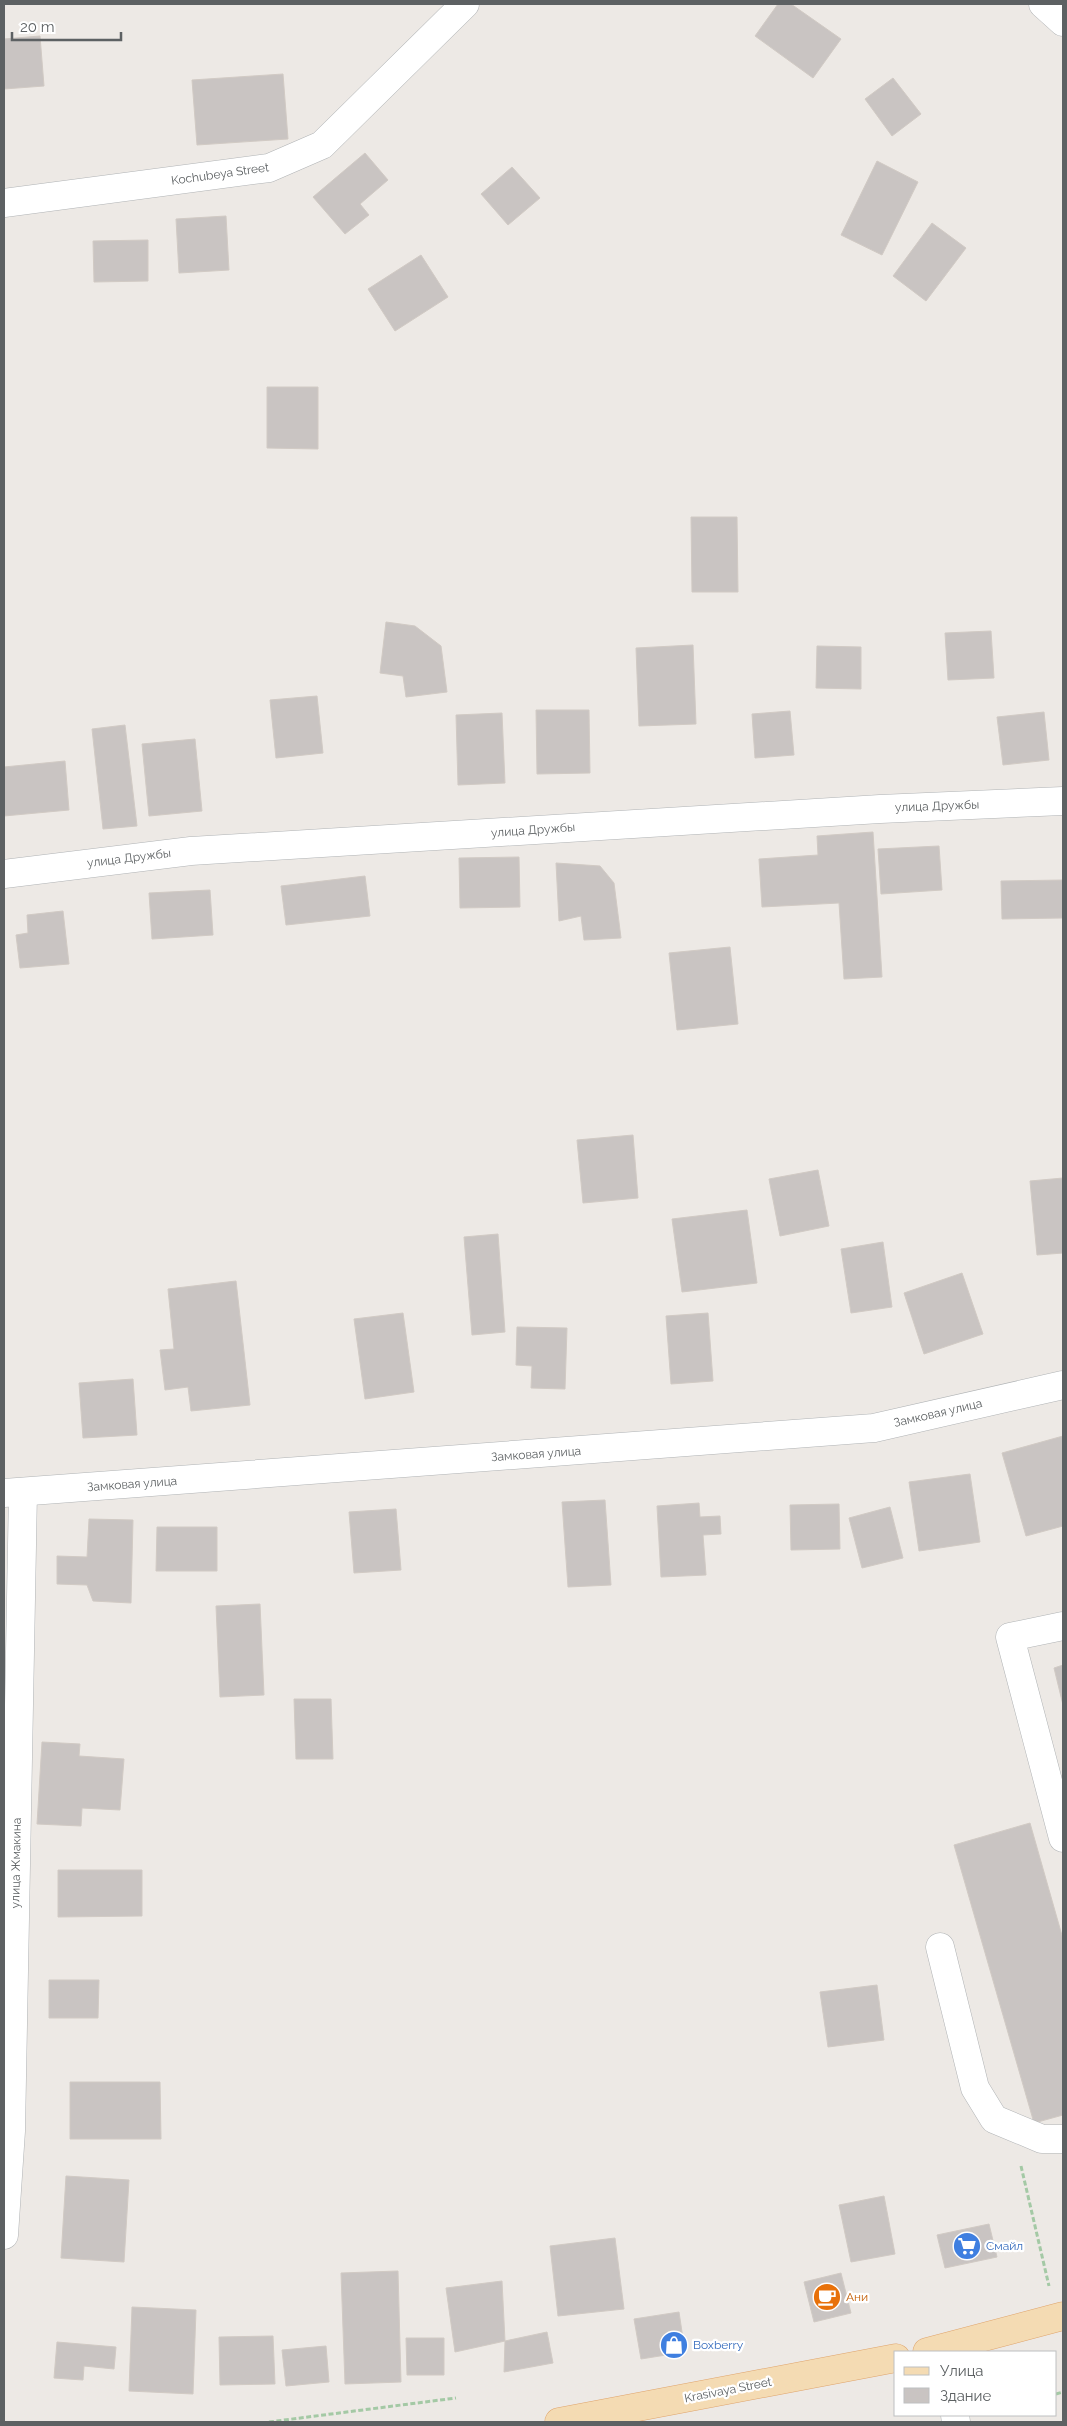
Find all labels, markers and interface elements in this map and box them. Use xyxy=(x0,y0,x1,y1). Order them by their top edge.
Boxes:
scale bar xyxy=(12,10,121,42)
text: 20 m xyxy=(20,18,55,36)
street label: Kochubeya Street xyxy=(170,160,270,188)
street label: улица Дружбы xyxy=(895,798,979,814)
street label: улица Дружбы xyxy=(490,820,576,840)
street label: улица Дружбы xyxy=(86,846,172,870)
street label: Замковая улица xyxy=(892,1396,984,1430)
street label: Замковая улица xyxy=(490,1444,582,1464)
street label: Замковая улица xyxy=(86,1474,178,1494)
street label: улица Жмакина xyxy=(8,1818,24,1908)
supermarket icon: Смайл xyxy=(952,2231,982,2261)
place label: Смайл xyxy=(986,2239,1023,2253)
cafe icon: Ани xyxy=(812,2282,842,2312)
place label: Ани xyxy=(846,2290,868,2304)
shop icon: Boxberry xyxy=(659,2330,689,2360)
place label: Boxberry xyxy=(693,2338,744,2352)
legend xyxy=(894,2351,1057,2416)
text: Улица xyxy=(940,2362,984,2380)
street label: Krasivaya Street xyxy=(683,2375,773,2405)
text: Здание xyxy=(940,2387,992,2405)

